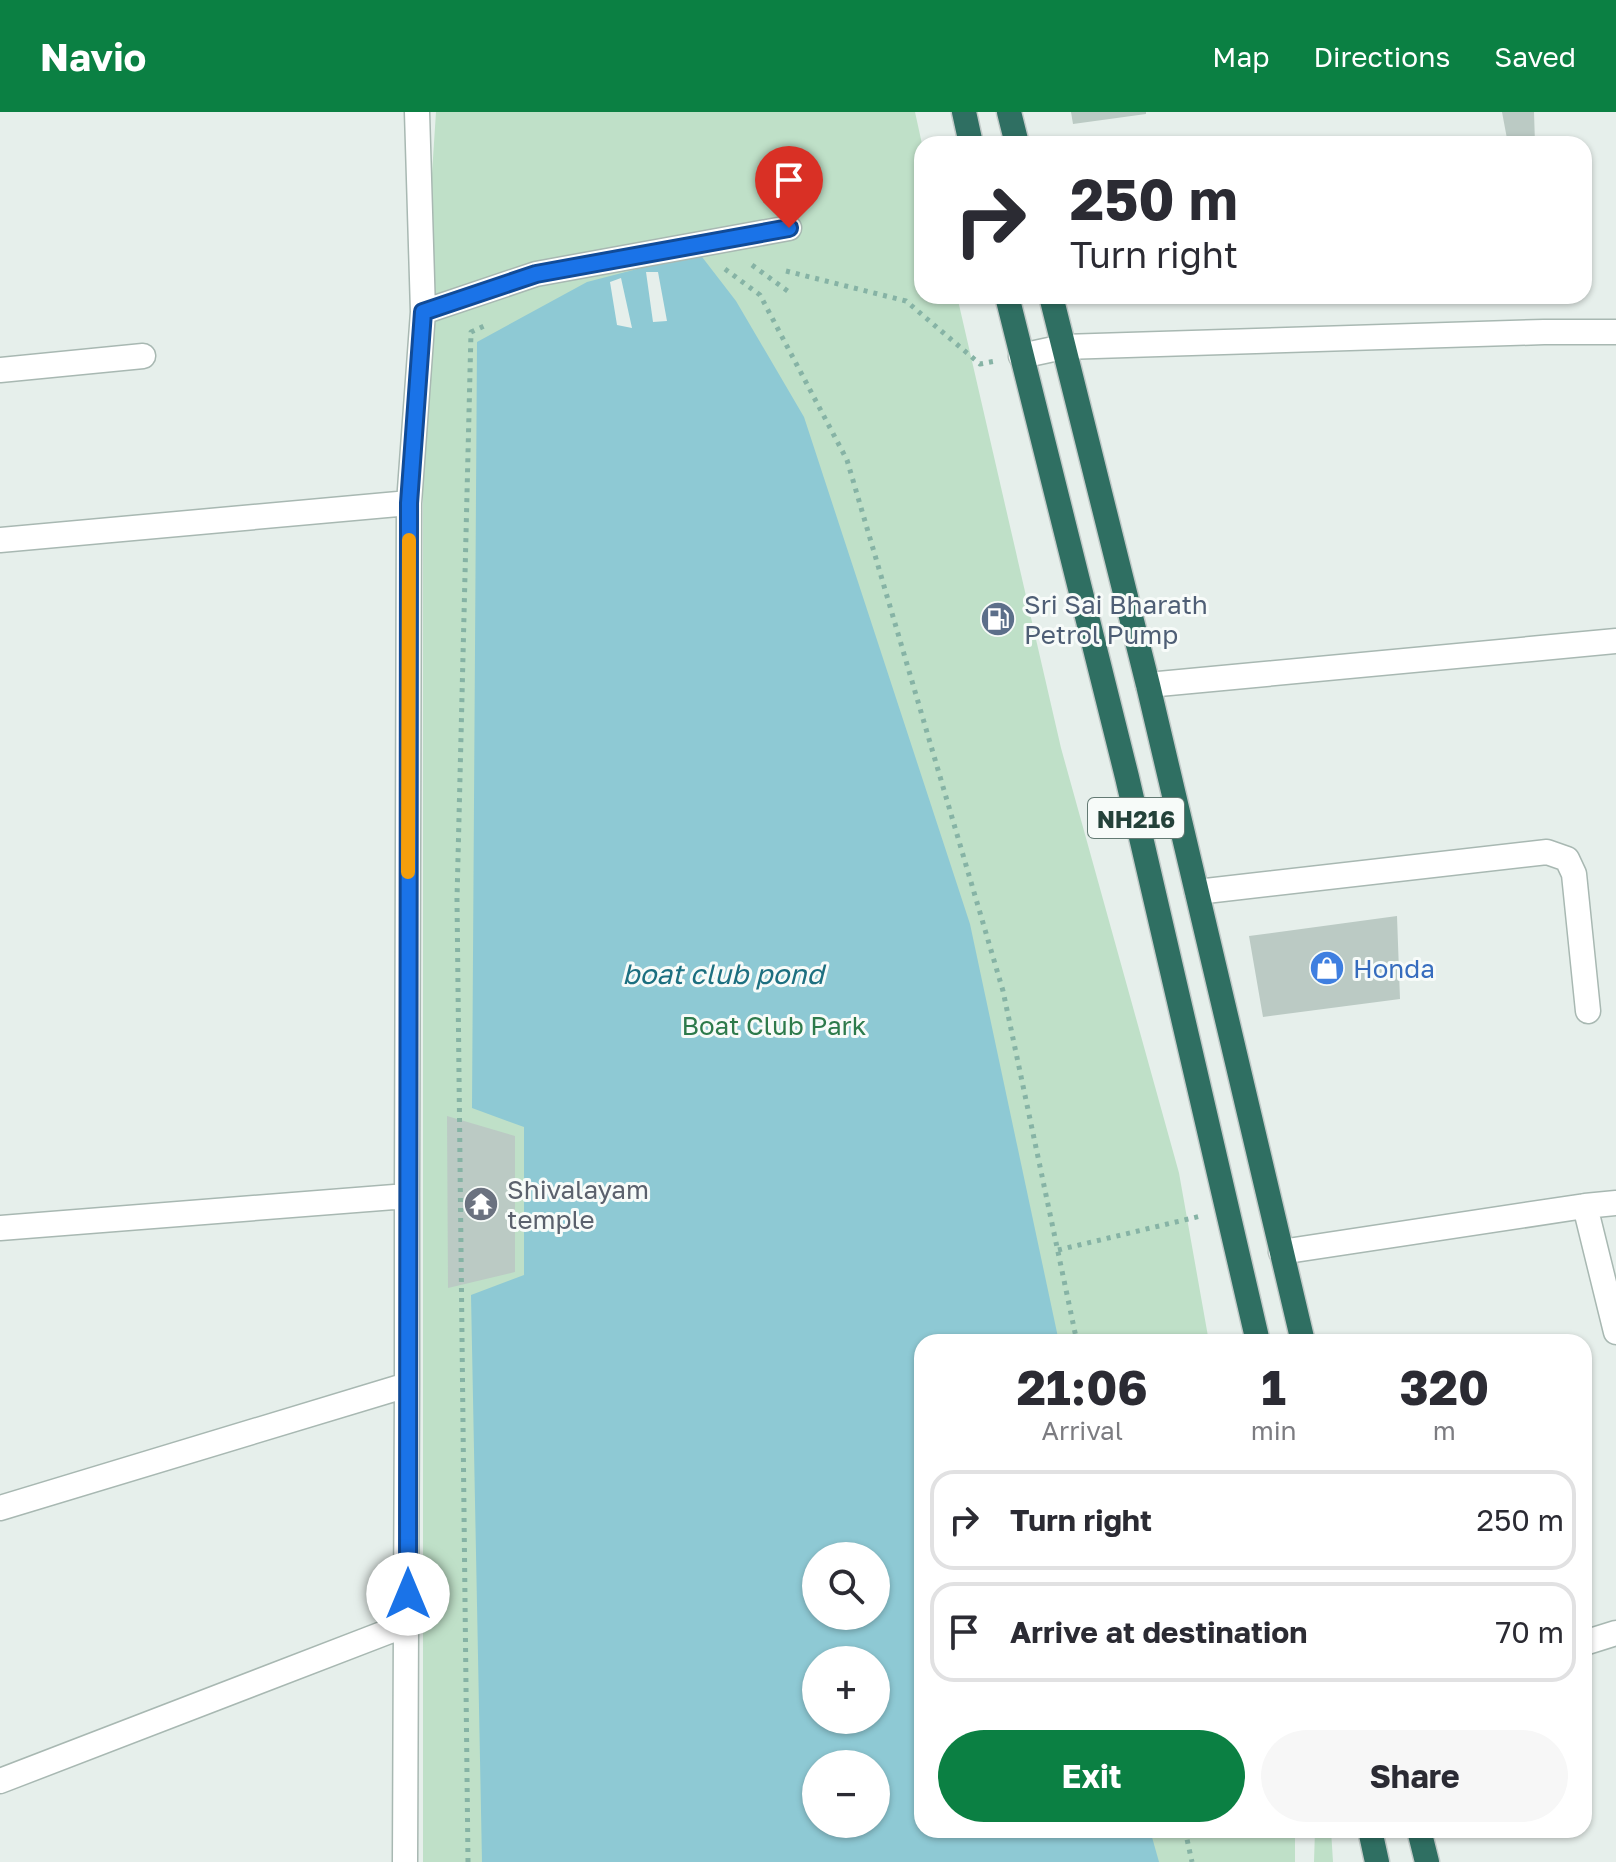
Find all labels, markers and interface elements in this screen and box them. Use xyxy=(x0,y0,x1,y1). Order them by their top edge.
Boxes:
text: Navio xyxy=(40,34,146,79)
text: Map xyxy=(1212,40,1269,73)
text: Directions xyxy=(1313,40,1450,73)
text: Saved xyxy=(1494,40,1576,73)
pin xyxy=(755,146,823,228)
icon: arrive xyxy=(767,158,811,202)
text: 250 m xyxy=(1070,165,1238,232)
icon: right xyxy=(938,168,1042,272)
text: Turn right xyxy=(1070,233,1238,276)
place label: Sri Sai Bharath Petrol Pump xyxy=(1024,589,1208,650)
fuel station icon: Sri Sai Bharath Petrol Pump xyxy=(979,600,1017,638)
road number: NH216 xyxy=(1088,798,1184,838)
shop icon: Honda xyxy=(1308,949,1346,987)
place label: Honda xyxy=(1353,953,1435,984)
water label: boat club pond xyxy=(622,957,827,990)
park label: Boat Club Park xyxy=(682,1010,867,1041)
place label: Shivalayam temple xyxy=(507,1174,649,1235)
temple icon: Shivalayam temple xyxy=(462,1185,500,1223)
text: 21:06 xyxy=(1017,1358,1148,1416)
text: 1 xyxy=(1261,1358,1286,1416)
text: 320 xyxy=(1399,1358,1489,1416)
text: Arrival xyxy=(1042,1415,1123,1446)
text: min xyxy=(1251,1415,1297,1446)
text: m xyxy=(1433,1415,1456,1446)
icon: right xyxy=(942,1498,986,1542)
text: Turn right xyxy=(1010,1502,1152,1538)
text: 250 m xyxy=(1477,1502,1564,1538)
map controls xyxy=(802,1542,890,1838)
button: search xyxy=(802,1542,890,1630)
position arrow xyxy=(366,1552,450,1636)
icon: arrive xyxy=(942,1610,986,1654)
text: Arrive at destination xyxy=(1010,1614,1307,1650)
text: 70 m xyxy=(1495,1614,1564,1650)
button: + xyxy=(802,1646,890,1734)
button: Exit xyxy=(938,1730,1245,1822)
button: Share xyxy=(1261,1730,1568,1822)
button: − xyxy=(802,1750,890,1838)

